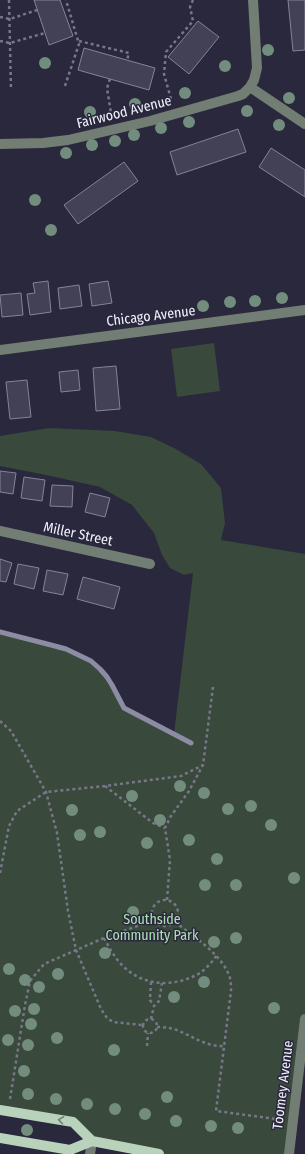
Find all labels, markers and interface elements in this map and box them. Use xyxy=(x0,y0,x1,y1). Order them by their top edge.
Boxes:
street label: Fairwood Avenue xyxy=(75,92,173,132)
street label: Chicago Avenue xyxy=(106,302,197,330)
street label: Miller Street xyxy=(42,518,115,550)
park label: Southside Community Park xyxy=(106,911,199,944)
street label: Toomey Avenue xyxy=(269,1039,297,1131)
one-way arrow xyxy=(58,1116,64,1125)

